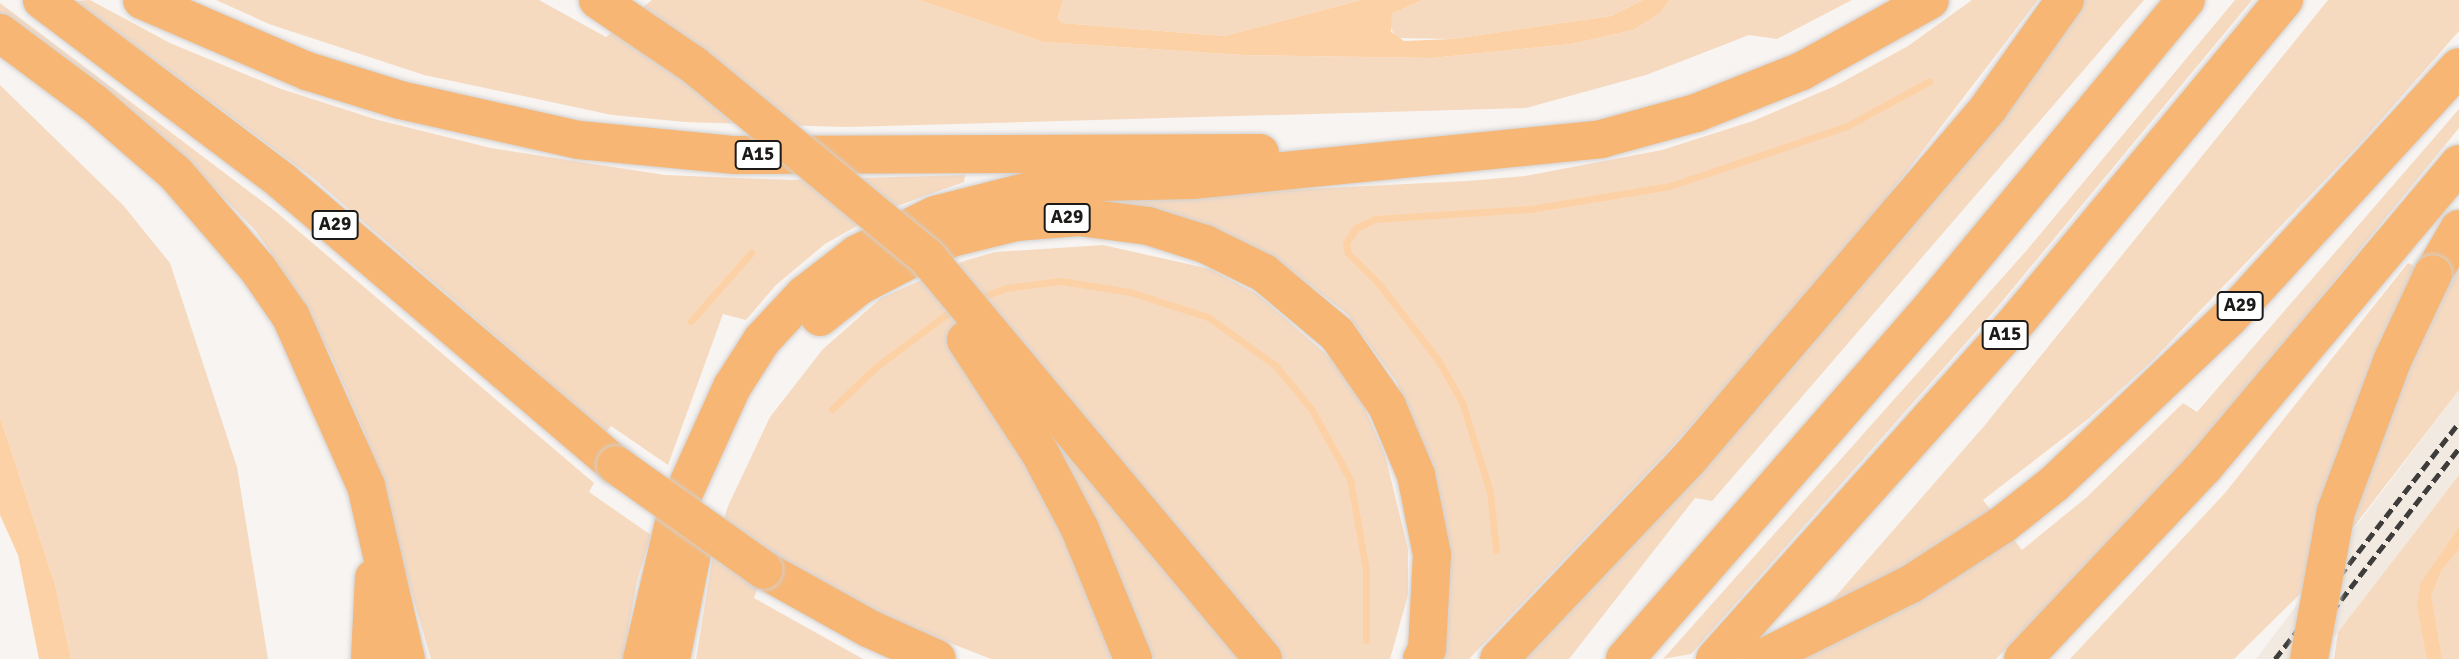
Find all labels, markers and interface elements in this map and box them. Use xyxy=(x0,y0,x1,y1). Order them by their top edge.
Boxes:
road number: A15 xyxy=(734,140,782,170)
road number: A29 xyxy=(1042,202,1092,233)
road number: A29 xyxy=(310,210,360,241)
road number: A29 xyxy=(2216,290,2264,322)
road number: A15 xyxy=(1980,320,2030,350)

